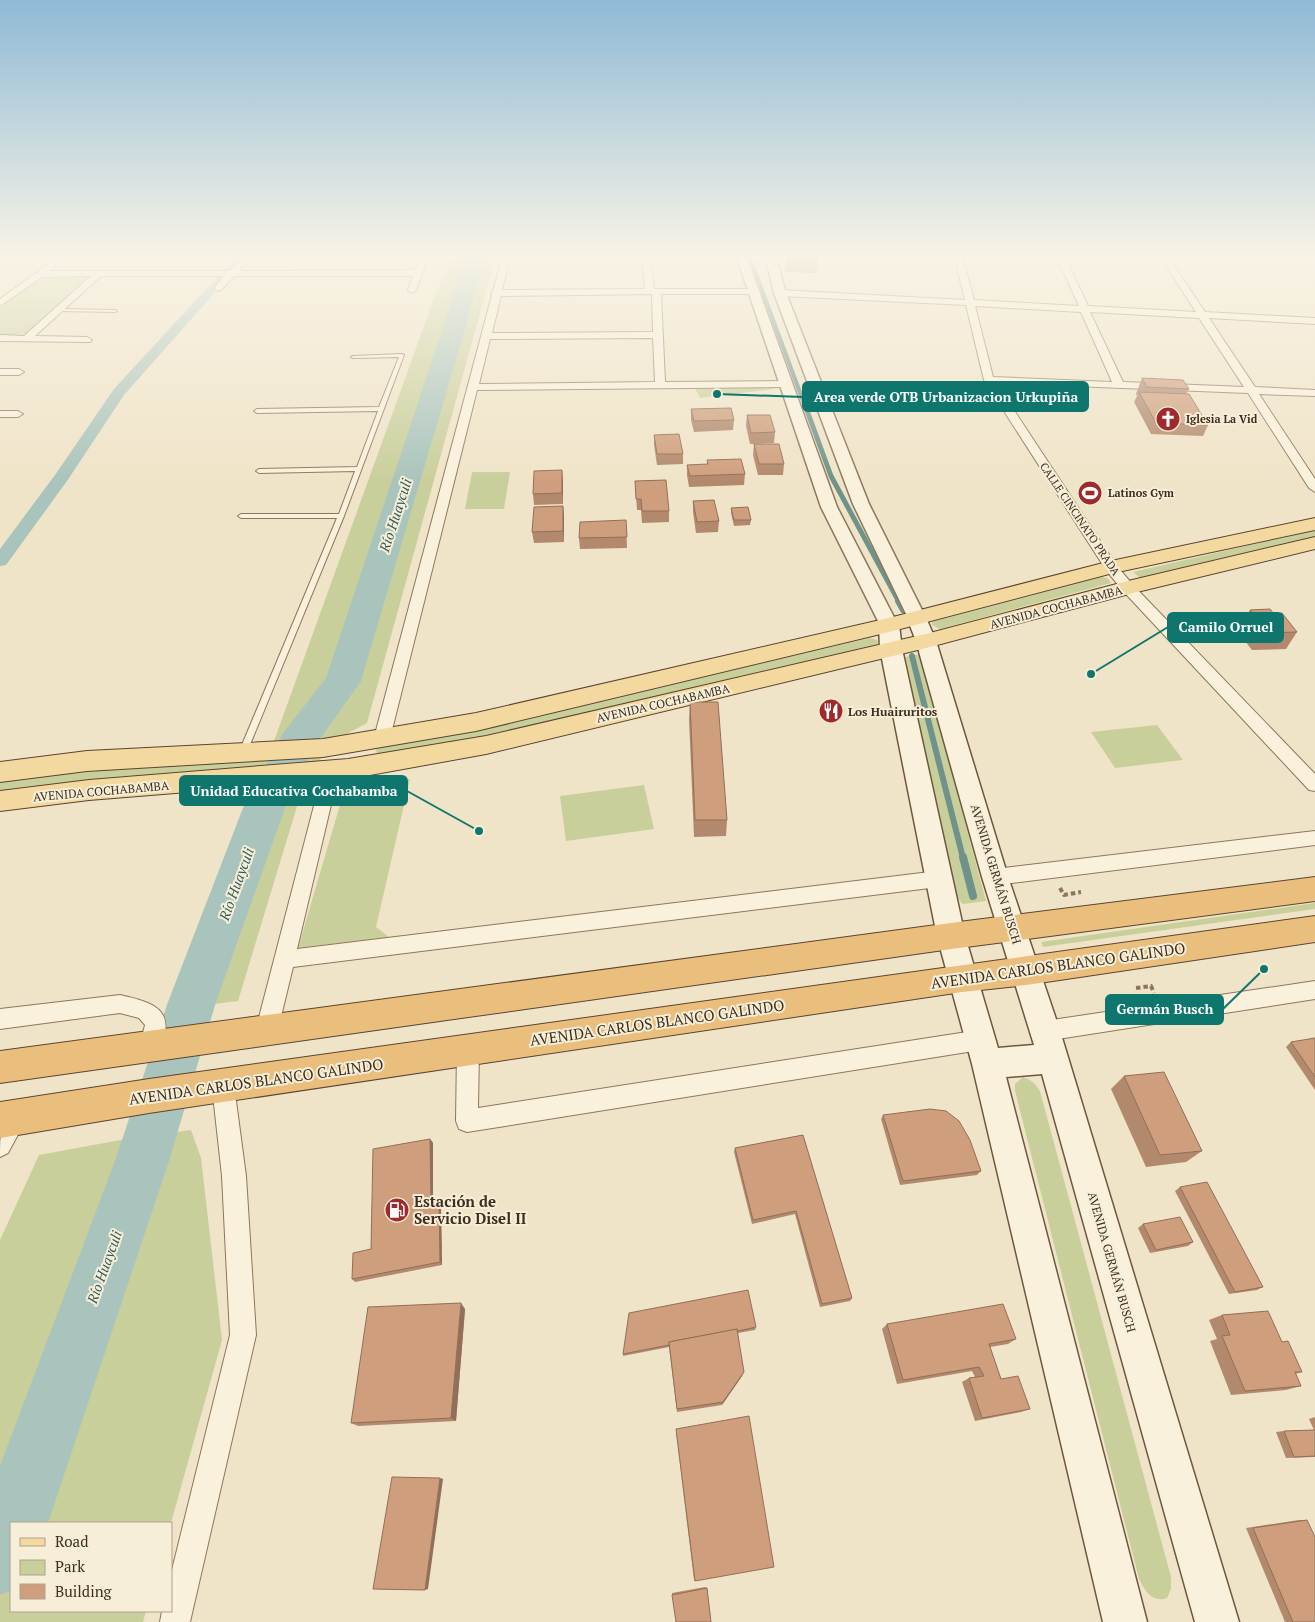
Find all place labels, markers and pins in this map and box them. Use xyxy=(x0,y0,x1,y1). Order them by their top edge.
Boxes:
callout: Area verde OTB Urbanizacion Urkupiña xyxy=(803,382,1088,411)
church icon: Iglesia La Vid xyxy=(1155,406,1181,432)
place label: Iglesia La Vid xyxy=(1186,412,1258,426)
sports icon: Latinos Gym xyxy=(1077,480,1103,506)
place label: Latinos Gym xyxy=(1108,486,1175,500)
callout: Camilo Orruel xyxy=(1168,613,1283,642)
restaurant icon: Los Huairuritos xyxy=(818,698,844,724)
place label: Los Huairuritos xyxy=(848,704,938,719)
callout: Unidad Educativa Cochabamba xyxy=(180,776,407,805)
callout: Germán Busch xyxy=(1106,995,1223,1024)
place label: Estación de Servicio Disel II xyxy=(414,1191,527,1228)
fuel station icon: Estación de Servicio Disel II xyxy=(384,1197,410,1223)

